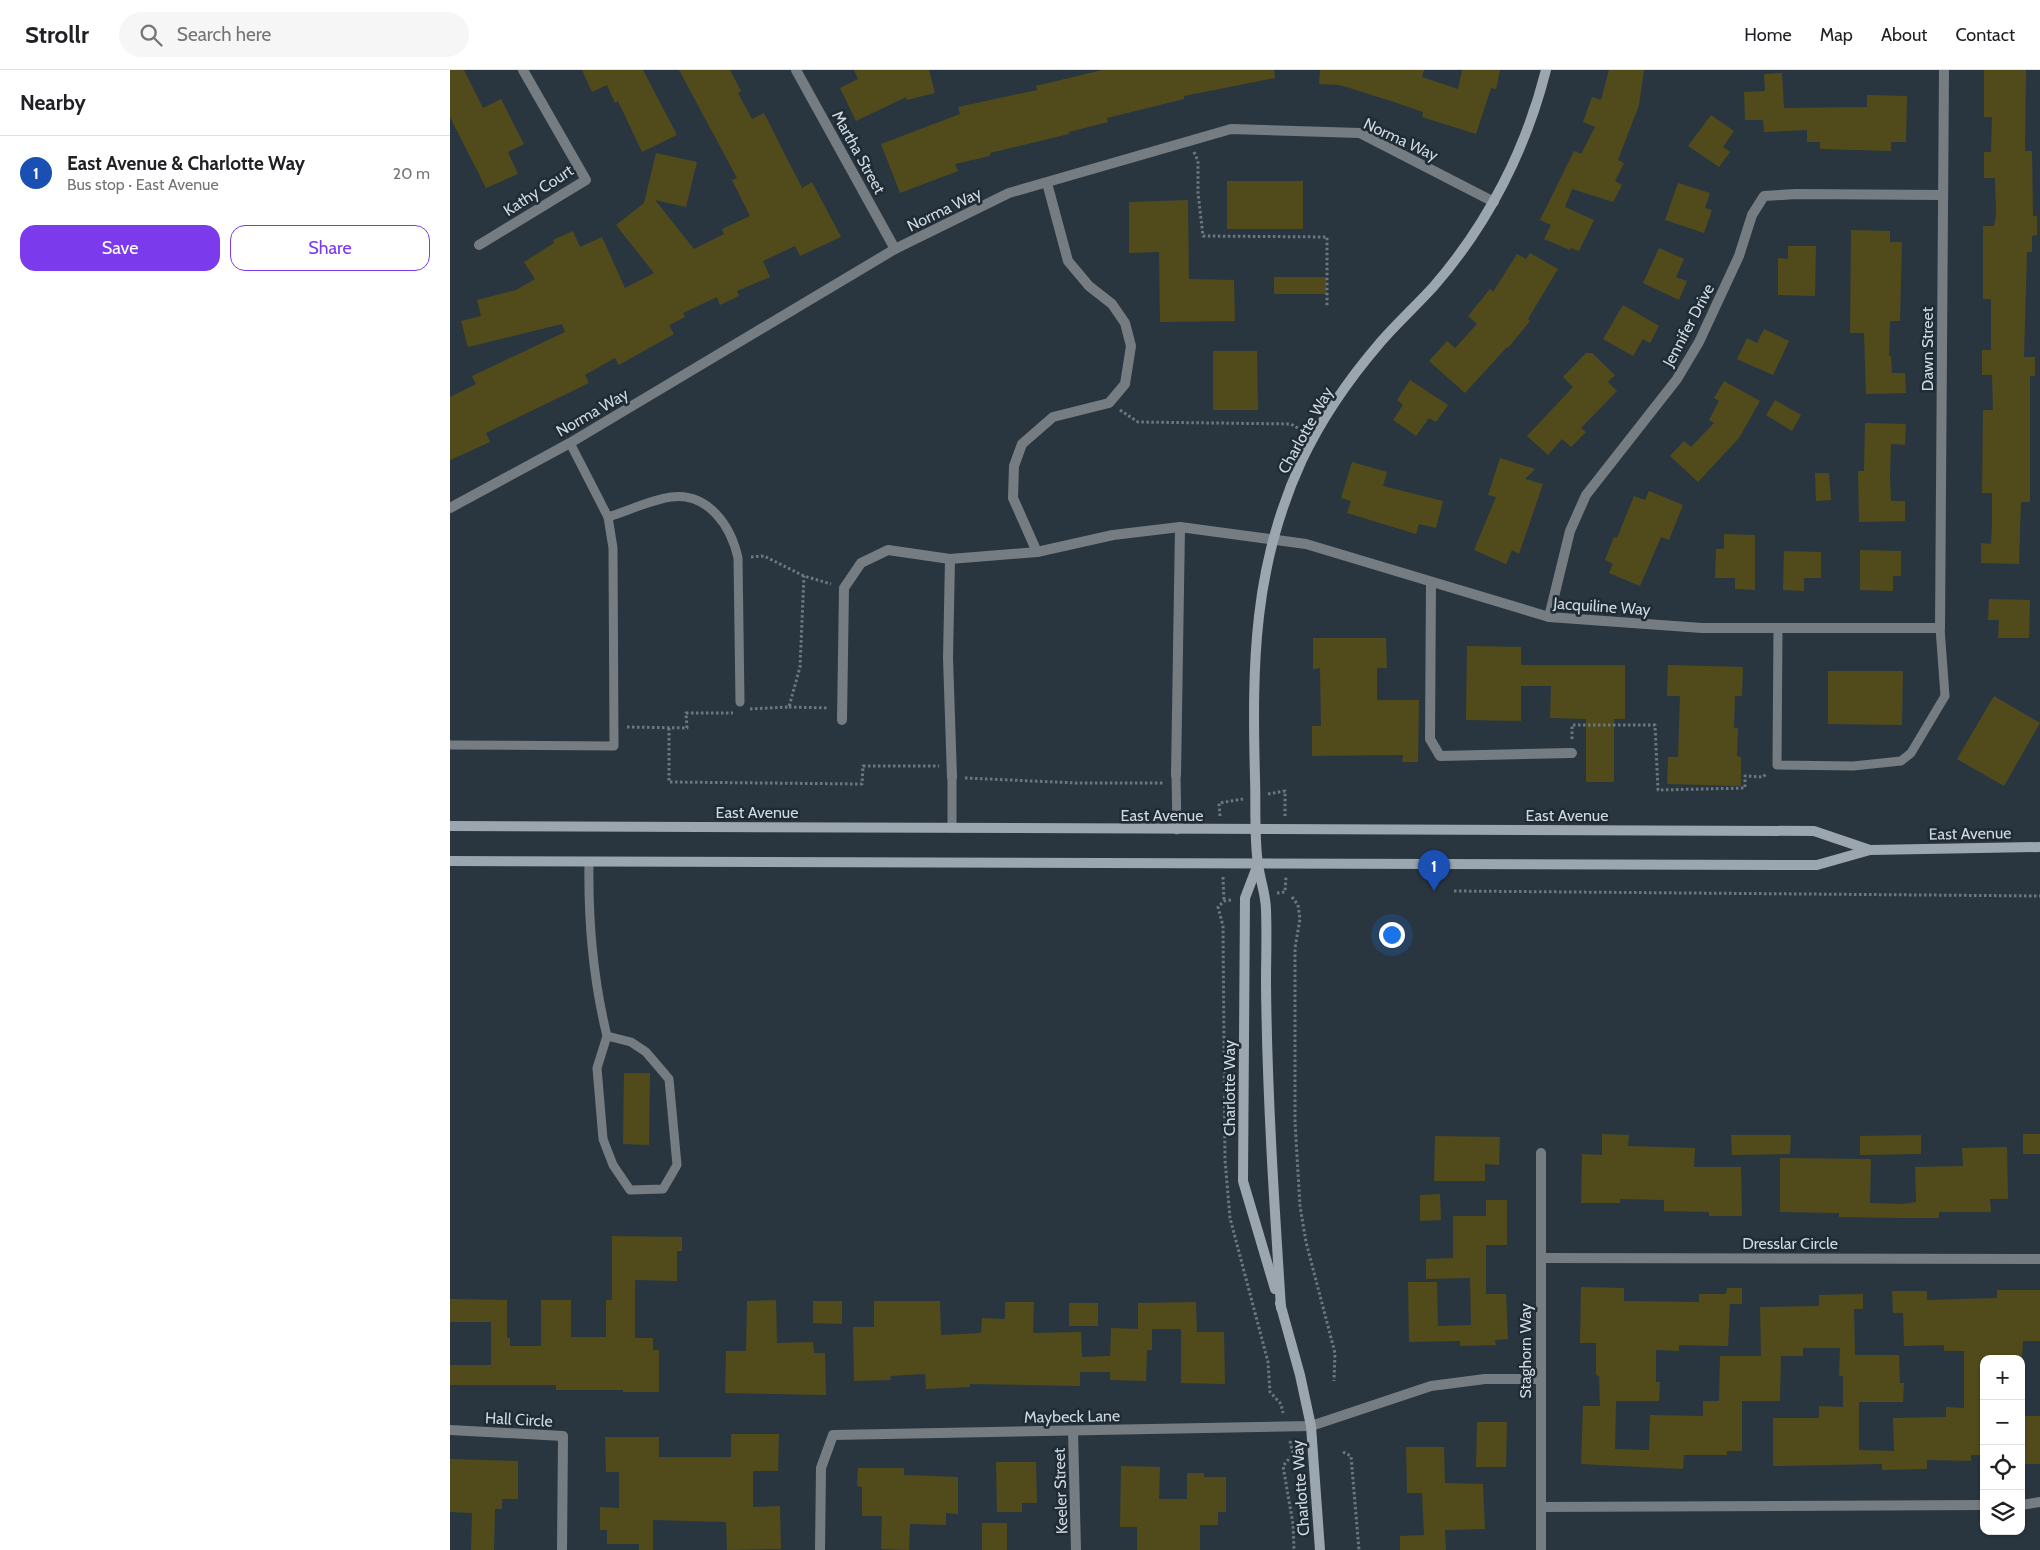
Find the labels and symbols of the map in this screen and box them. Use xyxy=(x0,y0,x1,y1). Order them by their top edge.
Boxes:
street label: Martha Street xyxy=(828,107,889,198)
street label: Norma Way xyxy=(1360,114,1441,165)
street label: Kathy Court xyxy=(500,161,577,220)
street label: Norma Way xyxy=(904,183,984,236)
street label: Jennifer Drive xyxy=(1658,281,1718,371)
street label: Dawn Street xyxy=(1918,306,1937,391)
street label: Norma Way xyxy=(553,384,632,441)
street label: Charlotte Way xyxy=(1274,384,1337,477)
street label: Jacquiline Way xyxy=(1552,594,1651,619)
street label: East Avenue xyxy=(716,803,798,822)
street label: East Avenue xyxy=(1121,806,1203,825)
street label: East Avenue xyxy=(1526,806,1608,825)
street label: East Avenue xyxy=(1928,823,2012,844)
pin: 1 xyxy=(1418,850,1450,891)
your location xyxy=(1379,922,1405,948)
street label: Charlotte Way xyxy=(1220,1040,1239,1136)
street label: Dresslar Circle xyxy=(1742,1234,1838,1253)
street label: Staghorn Way xyxy=(1516,1303,1535,1399)
street label: Maybeck Lane xyxy=(1024,1406,1120,1427)
street label: Hall Circle xyxy=(485,1408,553,1431)
street label: Charlotte Way xyxy=(1288,1439,1313,1537)
street label: Keeler Street xyxy=(1049,1447,1072,1535)

